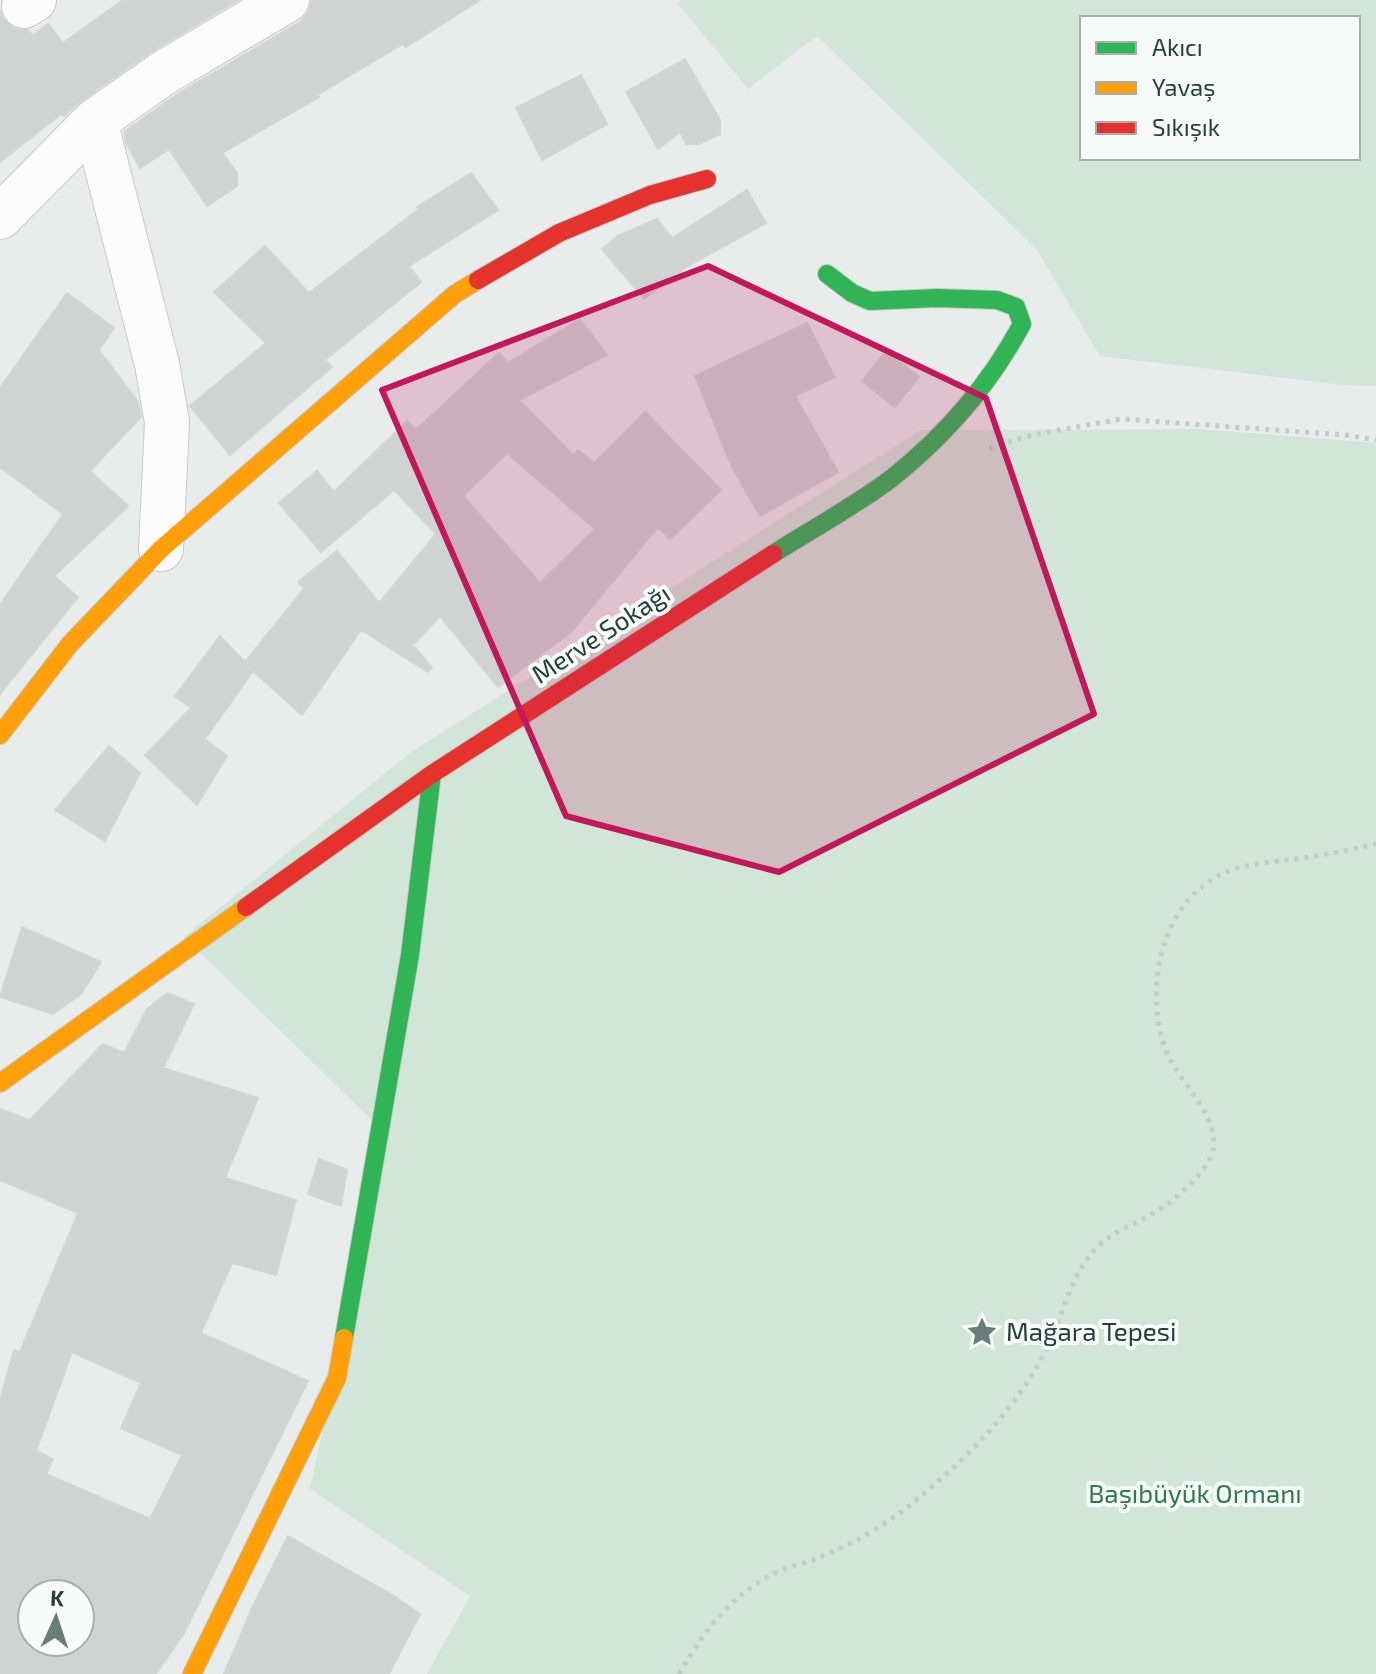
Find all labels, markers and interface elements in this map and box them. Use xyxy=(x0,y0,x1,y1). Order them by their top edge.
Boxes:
legend xyxy=(1080,16,1360,160)
text: Akıcı xyxy=(1152,32,1203,61)
text: Yavaş xyxy=(1152,72,1215,102)
text: Sıkışık xyxy=(1152,112,1220,142)
street label: Merve Sokağı xyxy=(525,577,675,689)
place icon: Mağara Tepesi xyxy=(965,1315,999,1349)
place label: Mağara Tepesi xyxy=(1006,1315,1176,1346)
park label: Başıbüyük Ormanı xyxy=(1088,1477,1302,1510)
north arrow xyxy=(16,1578,96,1658)
text: K xyxy=(49,1584,65,1610)

